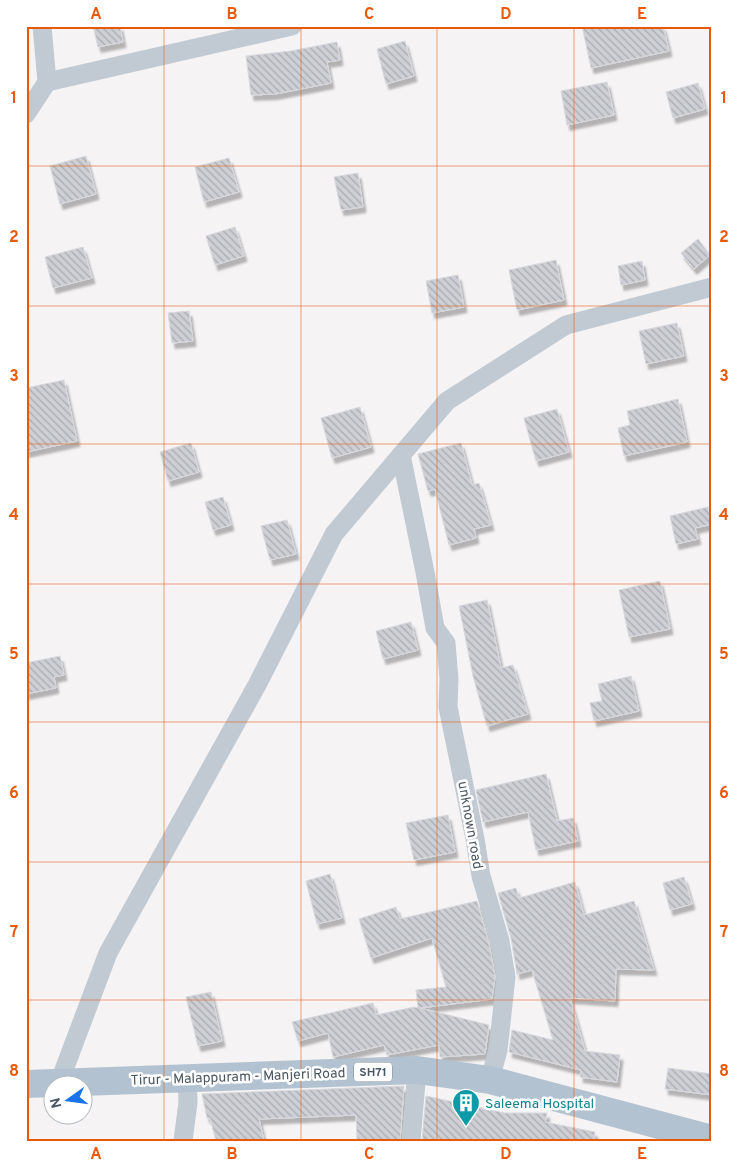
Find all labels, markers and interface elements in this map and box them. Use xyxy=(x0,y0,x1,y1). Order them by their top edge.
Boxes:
text: A xyxy=(90,5,102,25)
text: B xyxy=(226,5,238,25)
text: C xyxy=(364,5,374,25)
text: D xyxy=(500,5,512,25)
text: E xyxy=(637,5,647,25)
text: 1 xyxy=(11,89,17,109)
text: 1 xyxy=(721,89,727,109)
text: 2 xyxy=(9,228,19,248)
text: 2 xyxy=(719,228,729,248)
text: 3 xyxy=(9,367,19,387)
text: 3 xyxy=(719,367,729,387)
text: 4 xyxy=(9,506,19,526)
text: 4 xyxy=(719,506,729,526)
text: 5 xyxy=(9,645,19,665)
text: 5 xyxy=(719,645,729,665)
street label: unknown road xyxy=(453,780,486,871)
text: 6 xyxy=(9,784,19,804)
text: 6 xyxy=(719,784,729,804)
text: 7 xyxy=(10,923,18,943)
text: 7 xyxy=(720,923,728,943)
text: 8 xyxy=(9,1062,19,1082)
road number: SH71 xyxy=(354,1062,392,1082)
text: 8 xyxy=(719,1062,729,1082)
street label: Tirur - Malappuram - Manjeri Road xyxy=(130,1065,346,1090)
north arrow xyxy=(42,1074,92,1124)
building icon: Saleema Hospital xyxy=(451,1088,481,1127)
text: N xyxy=(47,1096,66,1110)
place label: Saleema Hospital xyxy=(485,1096,594,1113)
text: A xyxy=(90,1145,102,1165)
text: B xyxy=(226,1145,238,1165)
text: C xyxy=(364,1145,374,1165)
text: D xyxy=(500,1145,512,1165)
text: E xyxy=(637,1145,647,1165)

